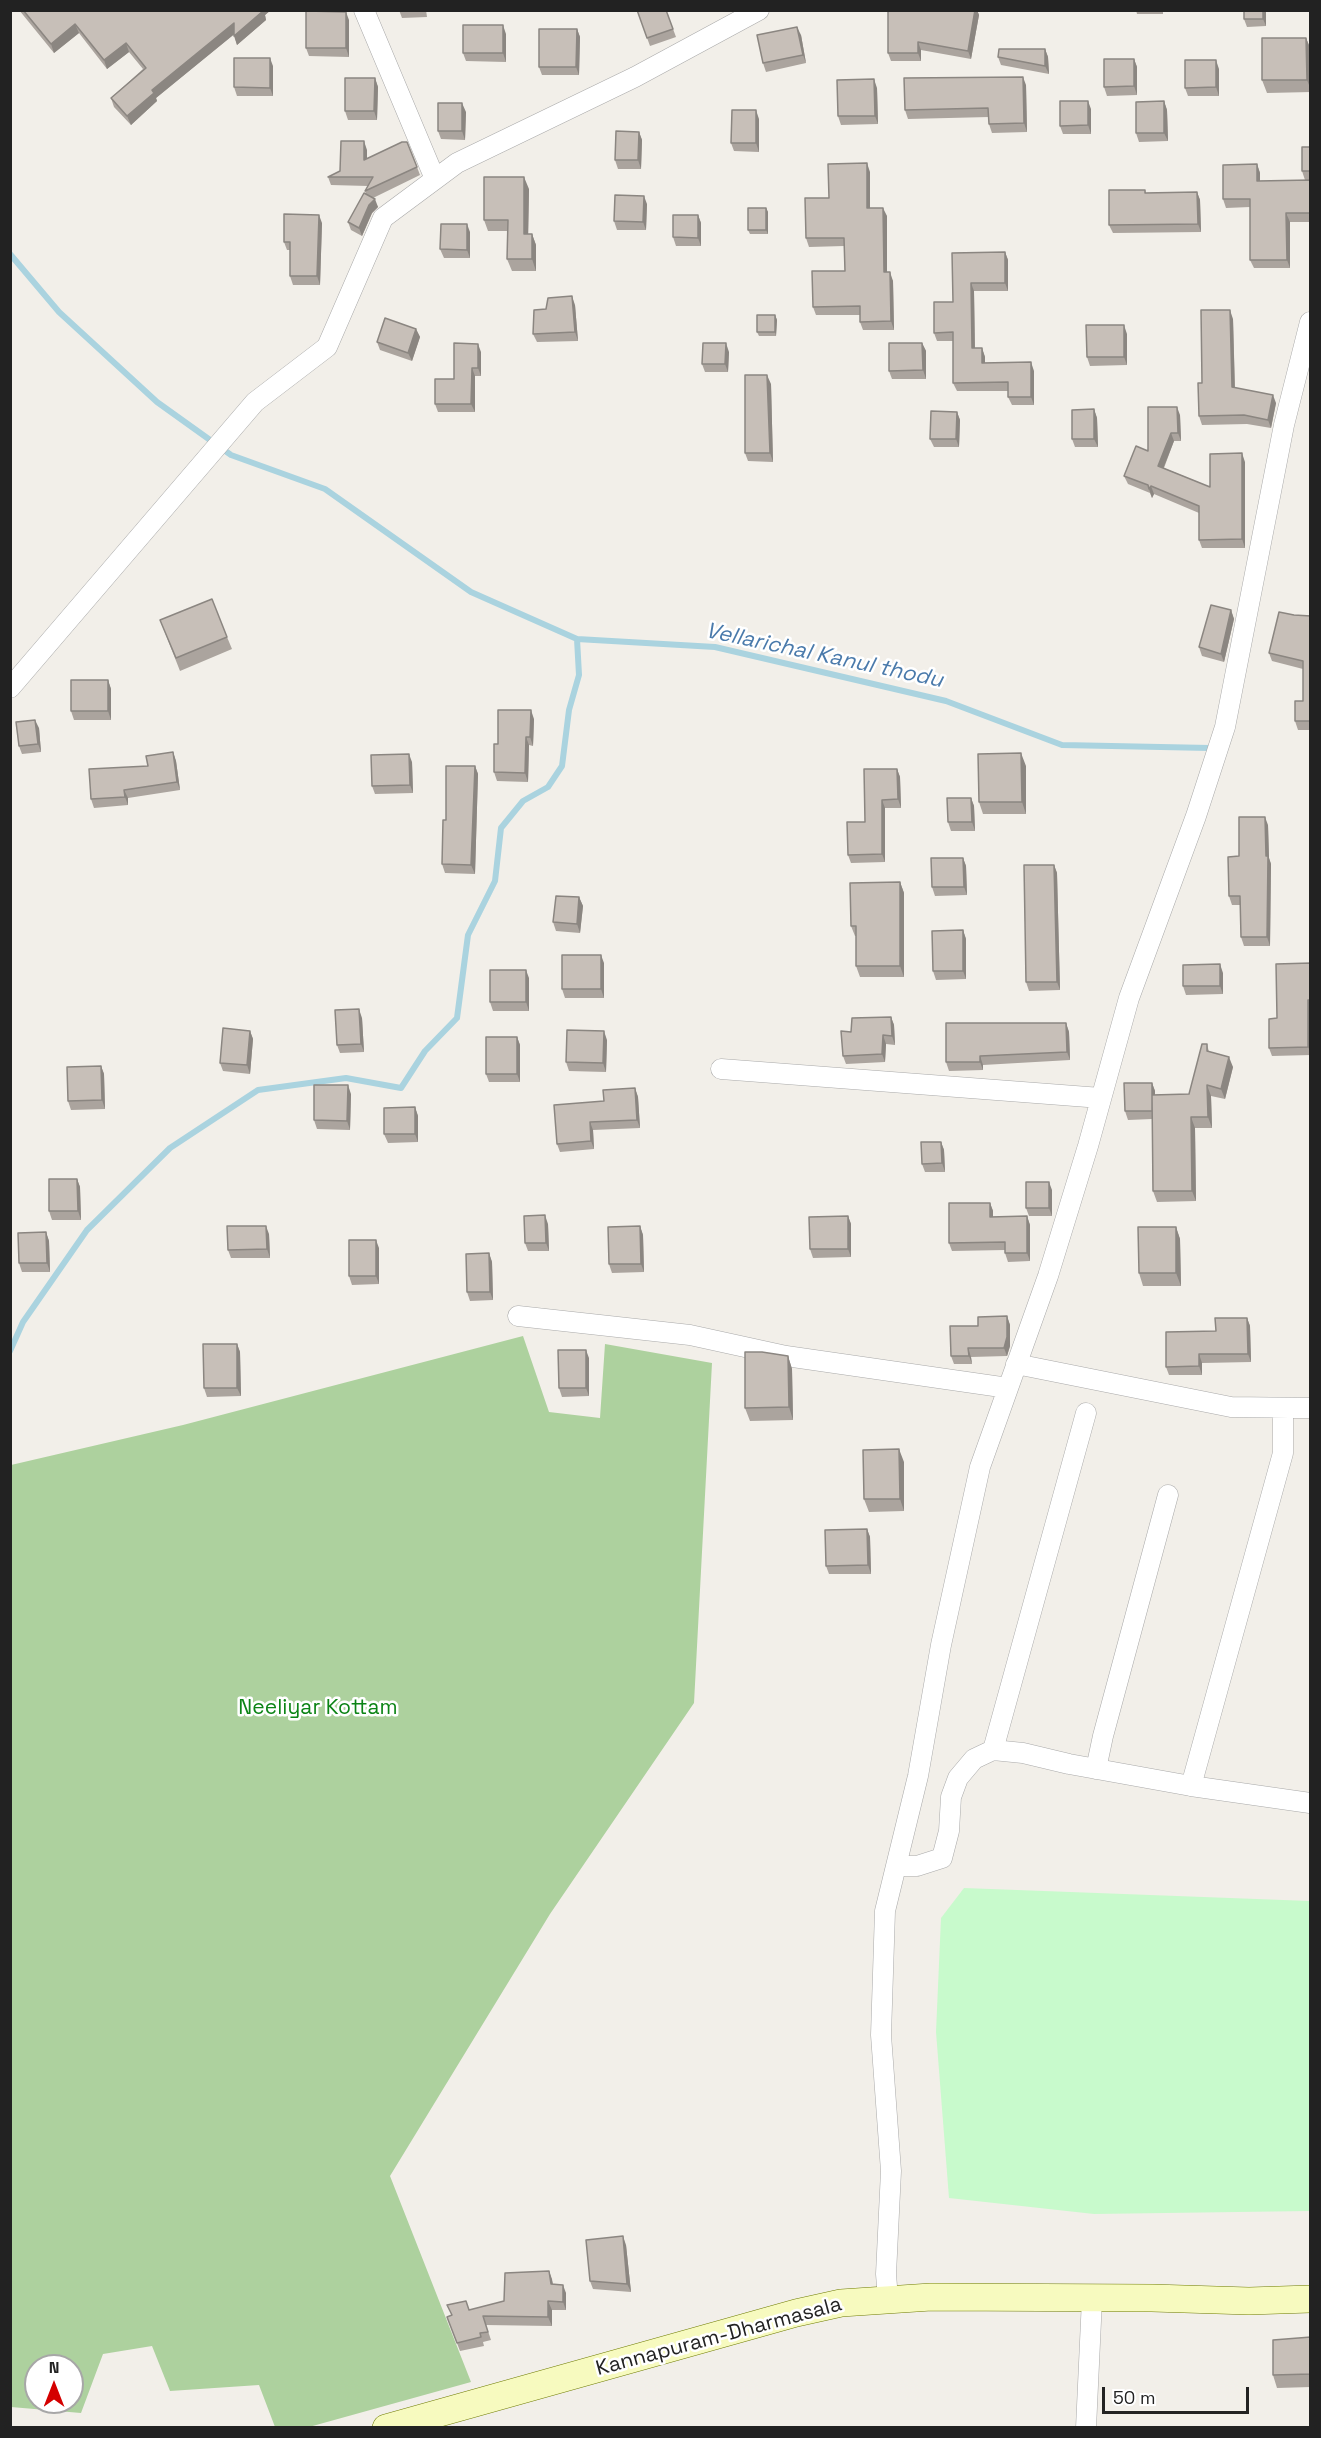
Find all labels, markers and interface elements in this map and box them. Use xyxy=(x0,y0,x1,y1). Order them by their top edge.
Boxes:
water label: Vellarichal Kanul thodu xyxy=(703,618,945,694)
park label: Neeliyar Kottam xyxy=(238,1695,398,1721)
street label: Kannapuram-Dharmasala xyxy=(593,2292,845,2382)
north arrow xyxy=(24,2354,84,2414)
text: N xyxy=(49,2357,59,2378)
scale bar xyxy=(1105,2375,1252,2413)
text: 50 m xyxy=(1113,2386,1155,2409)

